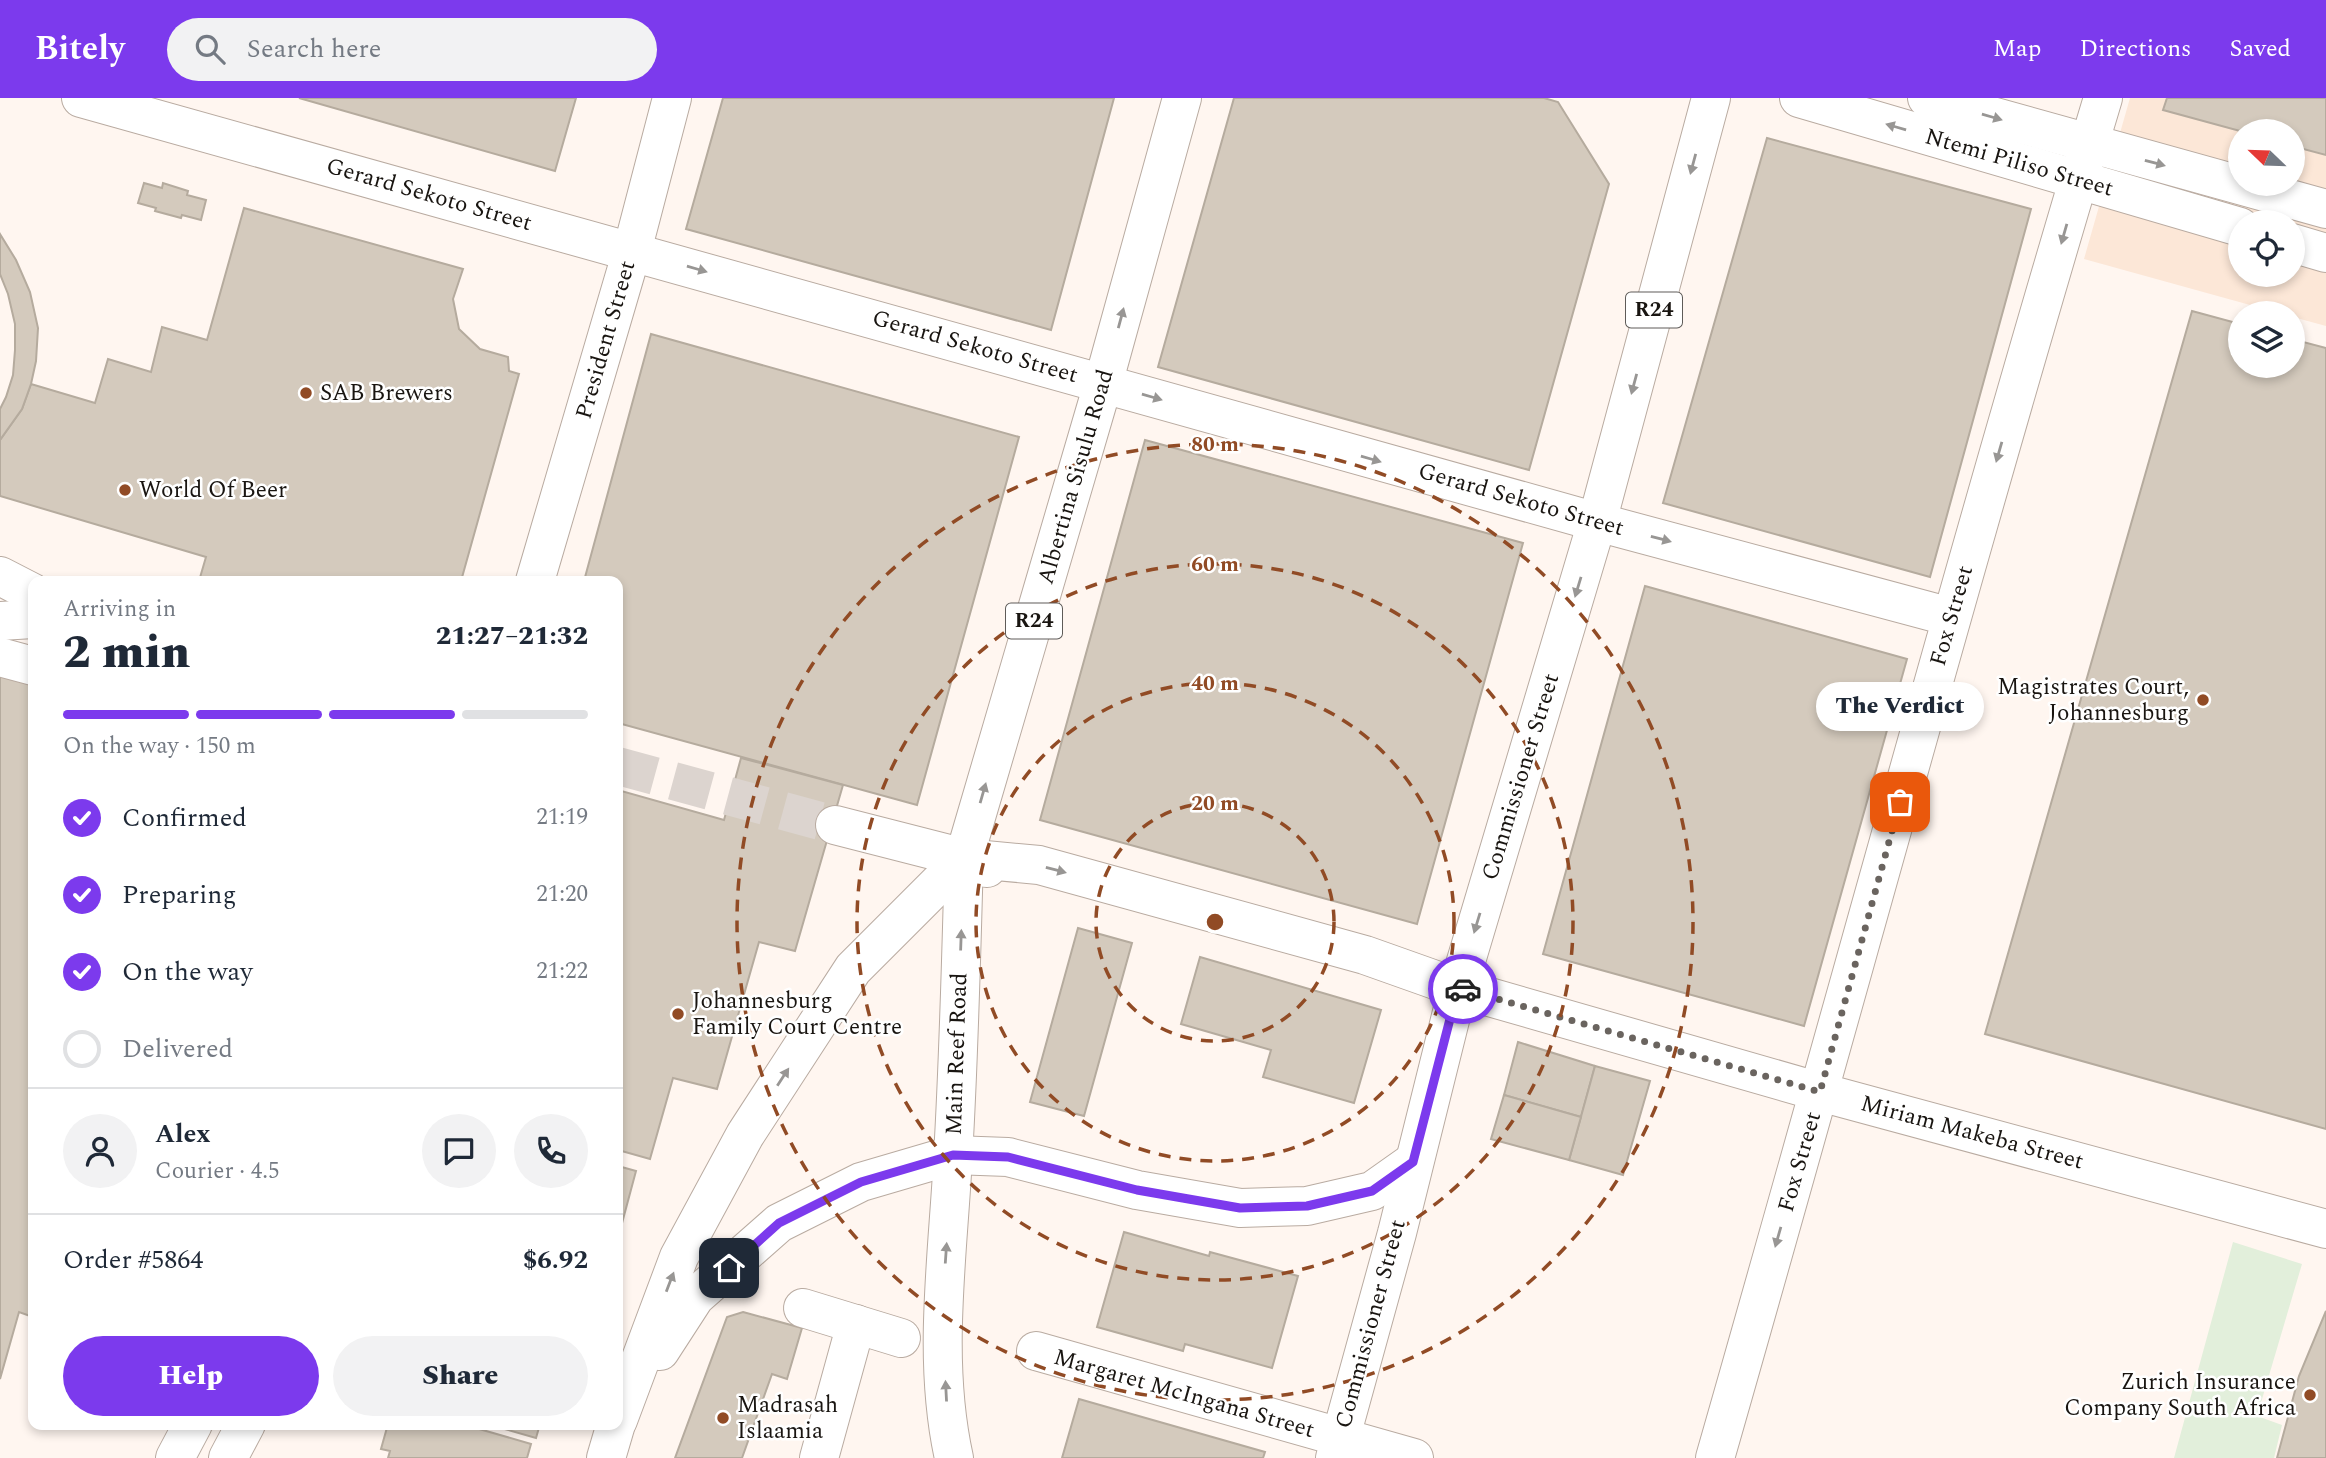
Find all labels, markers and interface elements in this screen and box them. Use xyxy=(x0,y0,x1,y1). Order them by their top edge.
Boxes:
search box xyxy=(167,18,657,81)
text: Bitely xyxy=(35,24,125,74)
text: Search here xyxy=(247,29,381,69)
icon: search xyxy=(191,30,229,68)
text: Map xyxy=(1993,31,2041,67)
text: Directions xyxy=(2079,31,2191,67)
text: Saved xyxy=(2229,31,2291,67)
one-way arrow xyxy=(1981,112,2003,123)
street label: Ntemi Piliso Street xyxy=(1921,119,2117,207)
north arrow xyxy=(2228,119,2305,196)
map controls xyxy=(2228,119,2305,378)
one-way arrow xyxy=(1886,121,1907,131)
street label: Gerard Sekoto Street xyxy=(322,149,536,241)
one-way arrow xyxy=(1688,154,1698,175)
one-way arrow xyxy=(2144,158,2166,169)
button: locate xyxy=(2228,210,2305,287)
one-way arrow xyxy=(2058,224,2068,245)
street label: President Street xyxy=(567,257,645,423)
one-way arrow xyxy=(687,265,708,275)
road number: R24 xyxy=(1626,292,1682,328)
street label: Gerard Sekoto Street xyxy=(868,301,1082,393)
button: layers xyxy=(2228,301,2305,378)
one-way arrow xyxy=(1116,307,1127,329)
street label: Albertina Sisulu Road xyxy=(1029,365,1123,589)
one-way arrow xyxy=(1629,373,1639,394)
place label: SAB Brewers xyxy=(320,376,453,411)
marker: SAB Brewers xyxy=(298,385,314,401)
one-way arrow xyxy=(1142,393,1163,403)
text: 80 m xyxy=(1191,429,1239,461)
one-way arrow xyxy=(1994,442,2004,463)
one-way arrow xyxy=(1361,454,1382,464)
street label: Gerard Sekoto Street xyxy=(1414,454,1628,546)
place label: World Of Beer xyxy=(139,473,287,508)
marker: World Of Beer xyxy=(117,482,133,498)
one-way arrow xyxy=(1650,534,1672,545)
text: 60 m xyxy=(1191,549,1239,581)
street label: Fox Street xyxy=(1921,562,1983,670)
one-way arrow xyxy=(1572,577,1582,598)
text: Arriving in xyxy=(63,592,176,627)
road number: R24 xyxy=(1006,603,1062,638)
text: 21:27–21:32 xyxy=(436,616,588,656)
text: 2 min xyxy=(63,618,190,688)
text: 40 m xyxy=(1191,668,1239,700)
street label: Commissioner Street xyxy=(1473,669,1569,885)
place label: Magistrates Court, Johannesburg xyxy=(1997,670,2189,731)
callout: The Verdict xyxy=(1816,683,1984,732)
text: The Verdict xyxy=(1836,689,1964,724)
marker: Magistrates Court, Johannesburg xyxy=(2195,692,2211,708)
text: On the way · 150 m xyxy=(63,729,256,764)
pin xyxy=(1870,772,1930,832)
one-way arrow xyxy=(979,782,989,803)
icon: bag xyxy=(1881,783,1919,821)
text: 20 m xyxy=(1191,788,1239,820)
text: Confirmed xyxy=(122,798,247,838)
icon: check xyxy=(63,799,101,837)
text: 21:19 xyxy=(536,800,588,835)
one-way arrow xyxy=(1046,865,1067,875)
text: Preparing xyxy=(122,875,236,915)
icon: check xyxy=(63,876,101,914)
text: 21:20 xyxy=(536,877,588,912)
centre of rings xyxy=(1203,910,1227,934)
one-way arrow xyxy=(1472,912,1482,933)
one-way arrow xyxy=(956,928,967,950)
text: On the way xyxy=(122,952,253,992)
icon: check xyxy=(63,953,101,991)
text: 21:22 xyxy=(536,954,588,989)
courier xyxy=(1428,954,1498,1024)
icon: car xyxy=(1444,970,1482,1008)
street label: Main Reef Road xyxy=(937,972,977,1136)
place label: Johannesburg Family Court Centre xyxy=(692,984,902,1045)
marker: Johannesburg Family Court Centre xyxy=(670,1006,686,1022)
text: Delivered xyxy=(122,1029,233,1069)
one-way arrow xyxy=(776,1068,789,1087)
street label: Miriam Makeba Street xyxy=(1857,1086,2087,1180)
street label: Fox Street xyxy=(1769,1108,1831,1216)
button: person xyxy=(63,1114,137,1188)
text: Alex xyxy=(155,1114,210,1154)
button: chat xyxy=(422,1114,496,1188)
button: phone xyxy=(514,1114,588,1188)
text: Courier · 4.5 xyxy=(155,1154,280,1189)
street label: Commissioner Street xyxy=(1326,1216,1416,1432)
one-way arrow xyxy=(1773,1227,1783,1248)
pin xyxy=(699,1238,759,1298)
text: Order #5864 xyxy=(63,1240,203,1280)
text: $6.92 xyxy=(523,1240,588,1280)
one-way arrow xyxy=(941,1242,952,1264)
icon: home xyxy=(710,1249,748,1287)
one-way arrow xyxy=(664,1271,675,1292)
button: Help xyxy=(63,1336,319,1416)
button: Share xyxy=(333,1336,588,1416)
street label: Margaret McIngana Street xyxy=(1050,1340,1318,1448)
place label: Zurich Insurance Company South Africa xyxy=(2064,1365,2296,1426)
one-way arrow xyxy=(940,1379,951,1401)
marker: Zurich Insurance Company South Africa xyxy=(2302,1387,2318,1403)
place label: Madrasah Islaamia xyxy=(737,1388,838,1449)
marker: Madrasah Islaamia xyxy=(715,1410,731,1426)

